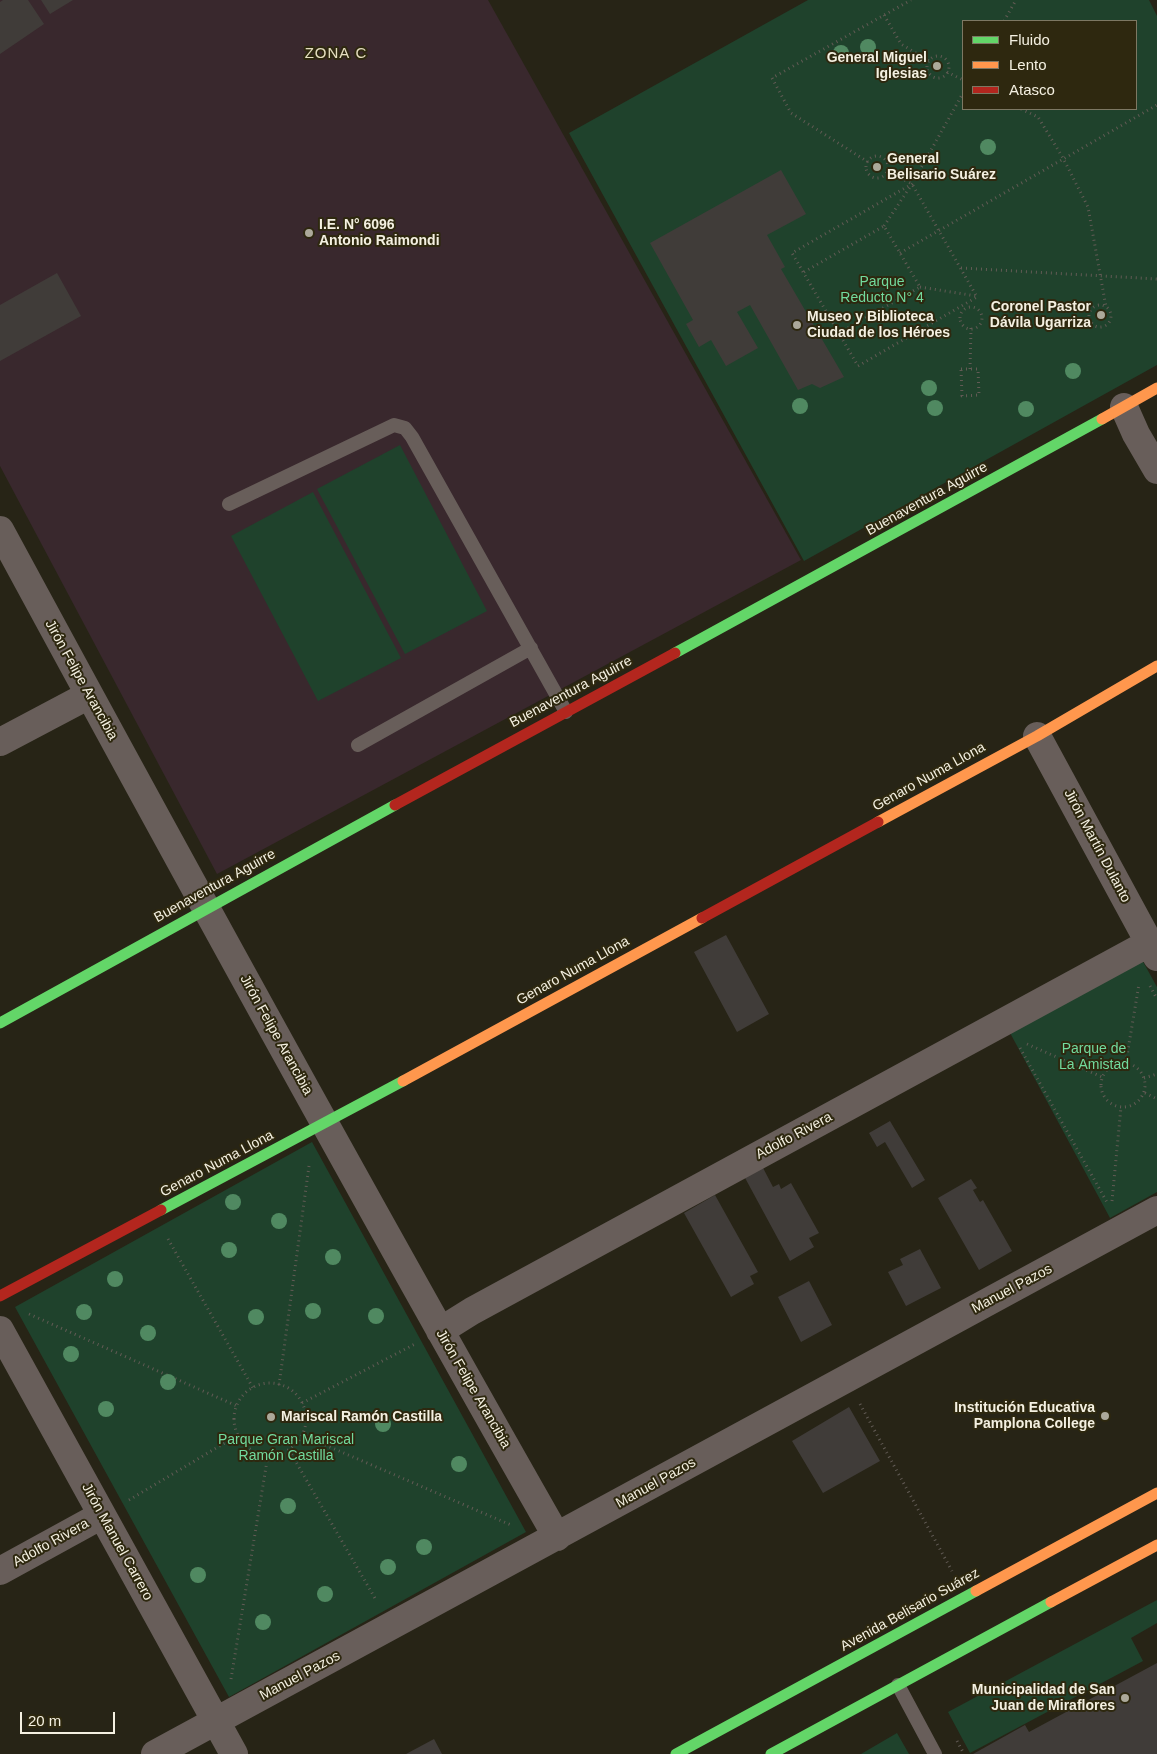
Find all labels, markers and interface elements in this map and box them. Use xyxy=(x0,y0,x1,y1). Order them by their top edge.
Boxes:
legend xyxy=(962,20,1137,110)
text: Fluido xyxy=(1009,31,1050,48)
district label: ZONA C xyxy=(304,45,368,63)
place label: General Miguel Iglesias xyxy=(827,50,927,82)
text: Lento xyxy=(1009,56,1047,73)
marker: General Miguel Iglesias xyxy=(931,60,943,72)
text: Atasco xyxy=(1009,81,1055,98)
place label: General Belisario Suárez xyxy=(887,151,996,184)
marker: General Belisario Suárez xyxy=(871,161,883,173)
place label: I.E. N° 6096 Antonio Raimondi xyxy=(319,217,440,250)
marker: I.E. N° 6096 Antonio Raimondi xyxy=(303,227,315,239)
park label: Parque Reducto N° 4 xyxy=(840,274,924,306)
place label: Coronel Pastor Dávila Ugarriza xyxy=(990,299,1091,332)
place label: Museo y Biblioteca Ciudad de los Héroes xyxy=(807,309,950,342)
marker: Coronel Pastor Dávila Ugarriza xyxy=(1095,309,1107,321)
marker: Museo y Biblioteca Ciudad de los Héroes xyxy=(791,319,803,331)
street label: Buenaventura Aguirre xyxy=(863,459,991,539)
street label: Jirón Felipe Arancibia xyxy=(41,617,121,743)
street label: Buenaventura Aguirre xyxy=(507,653,635,731)
street label: Genaro Numa Llona xyxy=(870,739,988,815)
street label: Jirón Martín Dulanto xyxy=(1060,786,1134,906)
street label: Buenaventura Aguirre xyxy=(151,846,279,926)
street label: Genaro Numa Llona xyxy=(514,933,632,1009)
street label: Jirón Felipe Arancibia xyxy=(236,972,316,1098)
park label: Parque de La Amistad xyxy=(1059,1041,1129,1074)
street label: Adolfo Rivera xyxy=(753,1109,835,1163)
street label: Genaro Numa Llona xyxy=(157,1127,277,1201)
street label: Manuel Pazos xyxy=(969,1261,1055,1317)
street label: Jirón Felipe Arancibia xyxy=(432,1327,514,1451)
place label: Institución Educativa Pamplona College xyxy=(954,1400,1095,1432)
place label: Mariscal Ramón Castilla xyxy=(281,1409,442,1425)
marker: Institución Educativa Pamplona College xyxy=(1099,1410,1111,1422)
marker: Mariscal Ramón Castilla xyxy=(265,1411,277,1423)
park label: Parque Gran Mariscal Ramón Castilla xyxy=(218,1432,354,1464)
street label: Manuel Pazos xyxy=(613,1454,699,1512)
street label: Jirón Manuel Carrero xyxy=(78,1480,156,1604)
street label: Adolfo Rivera xyxy=(10,1515,92,1571)
street label: Avenida Belisario Suárez xyxy=(838,1565,982,1655)
street label: Manuel Pazos xyxy=(257,1648,343,1704)
place label: Municipalidad de San Juan de Miraflores xyxy=(972,1682,1115,1714)
marker: Municipalidad de San Juan de Miraflores xyxy=(1119,1692,1131,1704)
scale bar xyxy=(22,1702,118,1734)
text: 20 m xyxy=(28,1712,61,1729)

